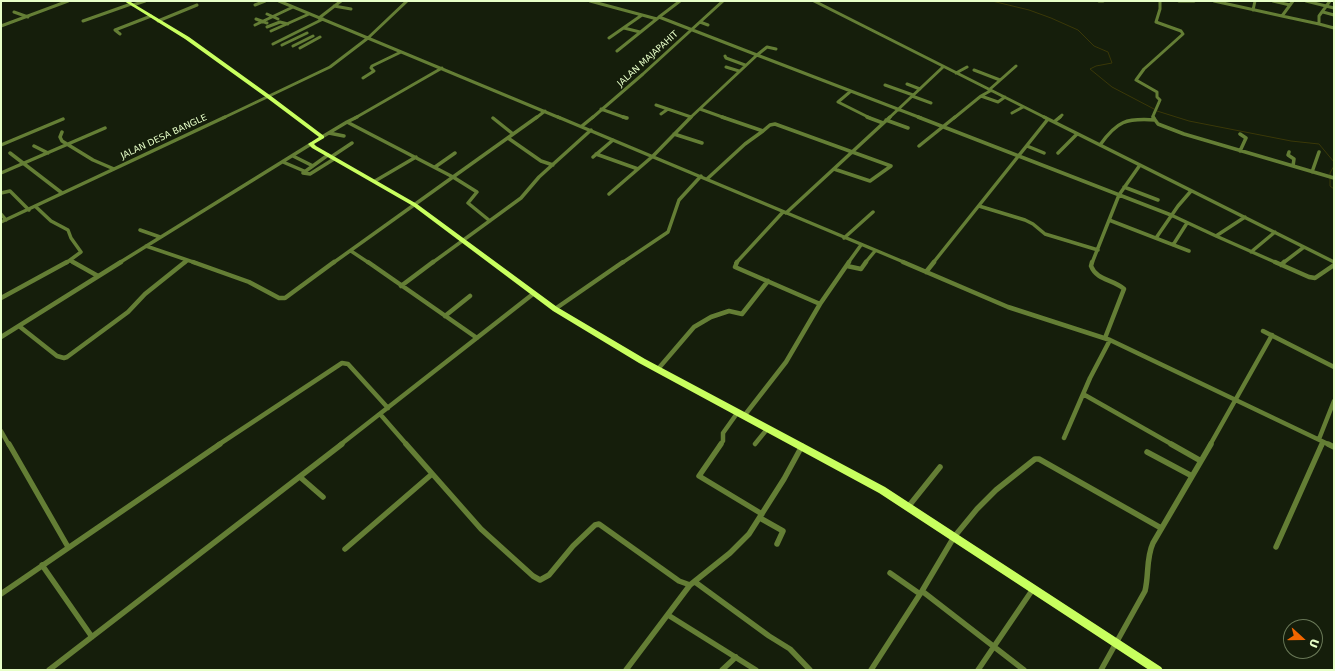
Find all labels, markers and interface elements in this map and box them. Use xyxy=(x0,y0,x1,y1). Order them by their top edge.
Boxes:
street label: JALAN MAJAPAHIT xyxy=(615,29,681,89)
street label: JALAN DESA BANGLE xyxy=(119,112,209,162)
north arrow xyxy=(1283,619,1323,659)
text: U xyxy=(1306,637,1321,650)

